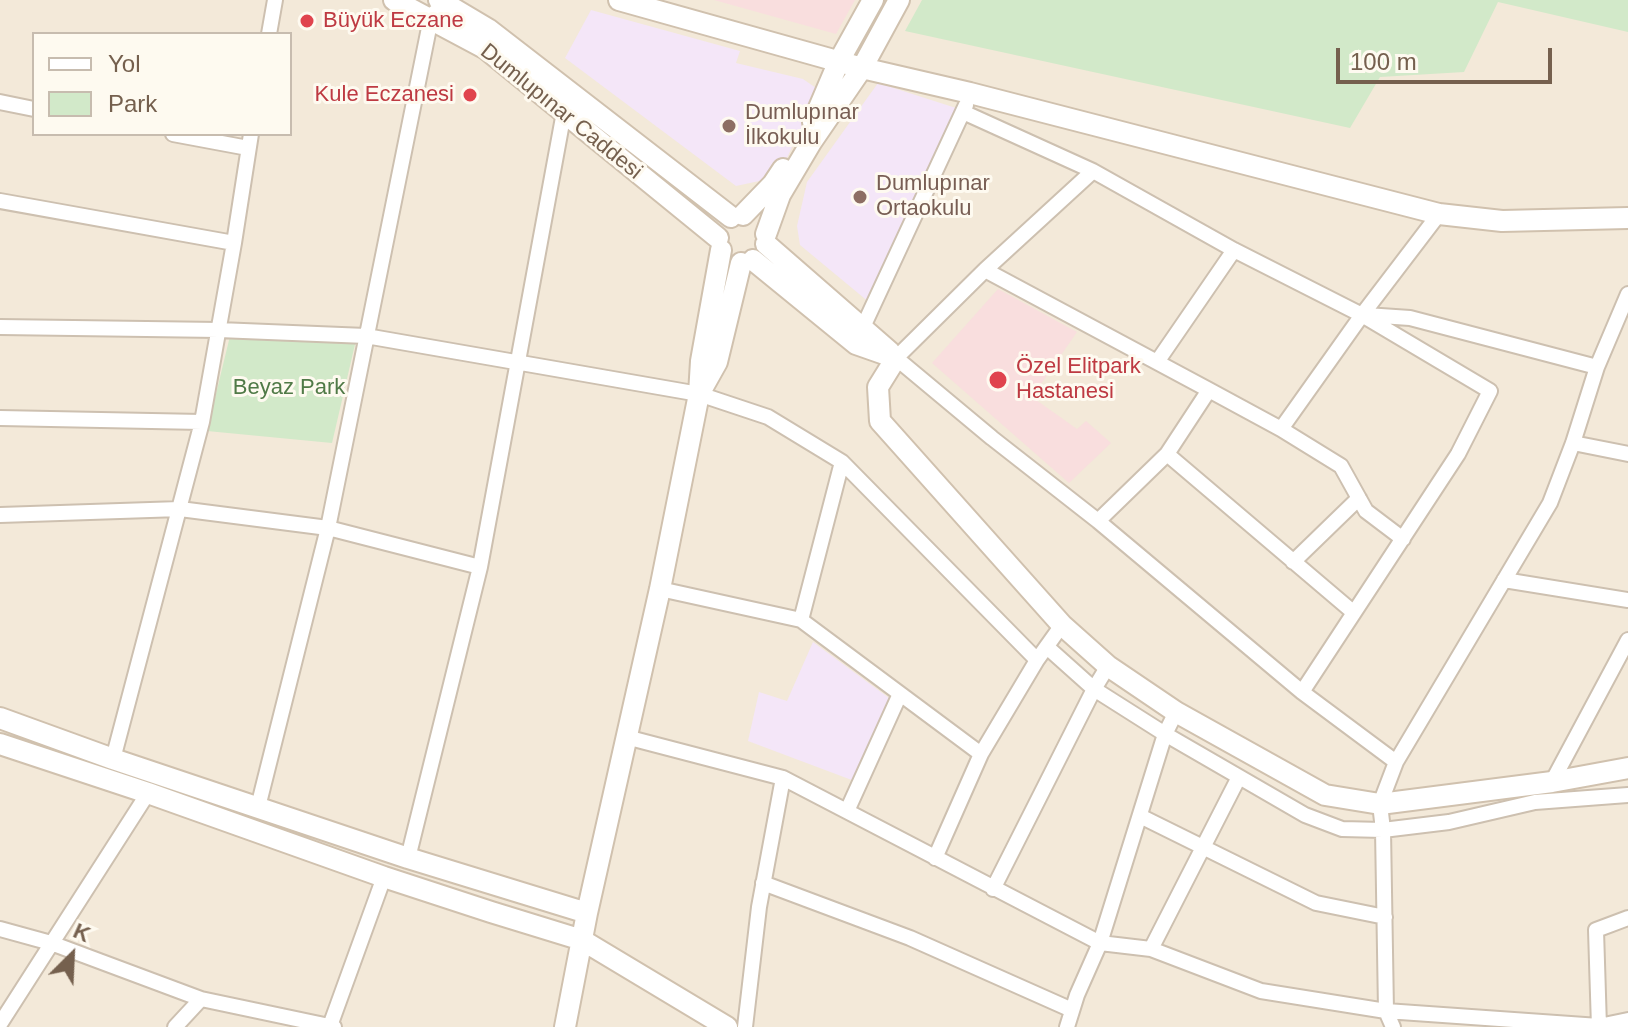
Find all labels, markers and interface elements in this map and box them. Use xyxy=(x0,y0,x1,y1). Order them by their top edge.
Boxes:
place label: Büyük Eczane xyxy=(323,8,464,34)
marker: Büyük Eczane xyxy=(298,12,316,30)
legend xyxy=(32,32,292,136)
scale bar xyxy=(1340,32,1556,82)
street label: Dumlupınar Caddesi xyxy=(475,39,647,185)
text: 100 m xyxy=(1350,48,1417,75)
text: Yol xyxy=(108,50,140,77)
place label: Kule Eczanesi xyxy=(315,82,454,108)
marker: Kule Eczanesi xyxy=(461,86,479,104)
text: Park xyxy=(108,90,157,117)
place label: Dumlupınar İlkokulu xyxy=(745,100,859,152)
marker: Dumlupınar İlkokulu xyxy=(720,117,738,135)
place label: Dumlupınar Ortaokulu xyxy=(876,171,990,222)
marker: Dumlupınar Ortaokulu xyxy=(851,188,869,206)
place label: Özel Elitpark Hastanesi xyxy=(1016,354,1141,406)
marker: Özel Elitpark Hastanesi xyxy=(987,369,1009,391)
park label: Beyaz Park xyxy=(233,375,345,401)
north arrow xyxy=(32,915,112,995)
text: K xyxy=(70,918,94,947)

